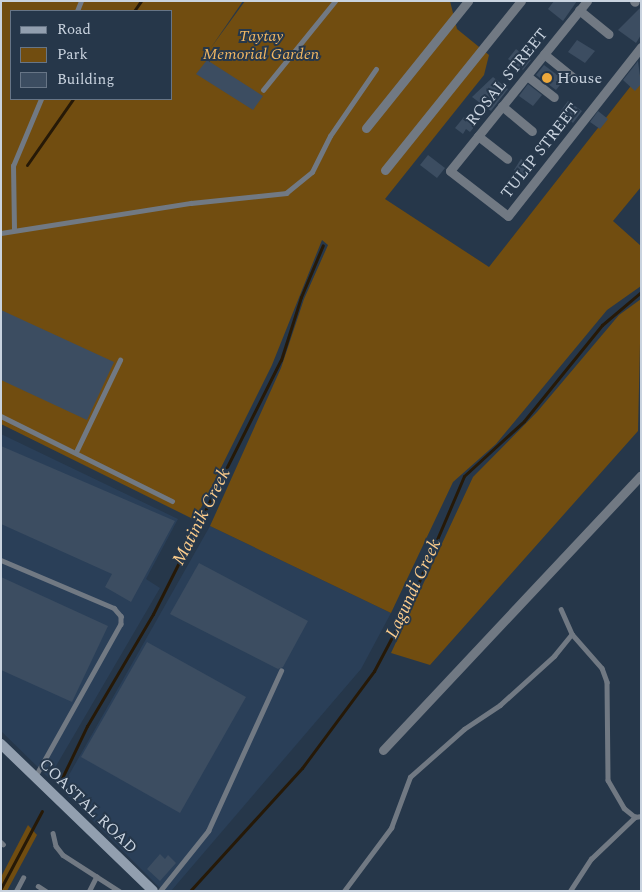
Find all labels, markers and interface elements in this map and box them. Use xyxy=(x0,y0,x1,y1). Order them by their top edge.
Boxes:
legend xyxy=(10,10,172,100)
text: Road xyxy=(57,18,91,41)
street label: ROSAL STREET xyxy=(462,25,552,129)
park label: Taytay Memorial Garden xyxy=(203,26,319,64)
text: Park xyxy=(57,43,88,66)
text: Building xyxy=(57,68,114,91)
place label: House xyxy=(557,68,602,88)
marker: House xyxy=(541,72,553,84)
street label: TULIP STREET xyxy=(497,100,583,202)
water label: Matinik Creek xyxy=(168,465,236,569)
water label: Lagundi Creek xyxy=(382,536,446,642)
street label: COASTAL ROAD xyxy=(35,755,141,857)

